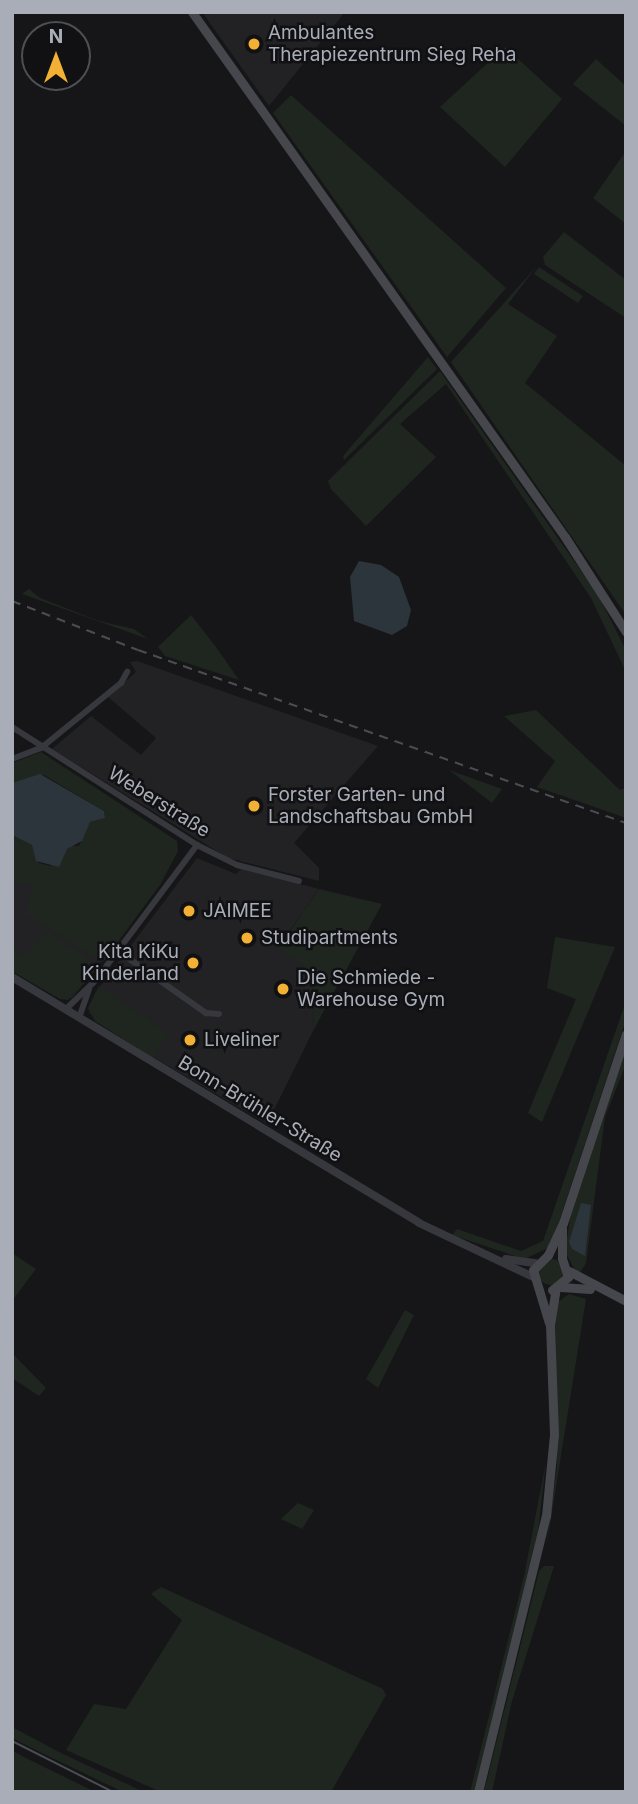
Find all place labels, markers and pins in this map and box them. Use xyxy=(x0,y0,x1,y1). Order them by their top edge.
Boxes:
place label: Ambulantes Therapiezentrum Sieg Reha xyxy=(268,22,516,66)
marker: Ambulantes Therapiezentrum Sieg Reha xyxy=(246,36,262,52)
place label: Forster Garten- und Landschaftsbau GmbH xyxy=(268,784,473,828)
marker: Forster Garten- und Landschaftsbau GmbH xyxy=(246,798,262,814)
place label: JAIMEE xyxy=(203,900,272,922)
marker: JAIMEE xyxy=(181,903,197,919)
place label: Studipartments xyxy=(261,927,398,949)
marker: Studipartments xyxy=(239,930,255,946)
place label: Kita KiKu Kinderland xyxy=(82,941,179,985)
marker: Kita KiKu Kinderland xyxy=(185,955,201,971)
place label: Die Schmiede - Warehouse Gym xyxy=(297,967,445,1011)
marker: Die Schmiede - Warehouse Gym xyxy=(275,981,291,997)
place label: Liveliner xyxy=(204,1029,279,1051)
marker: Liveliner xyxy=(182,1032,198,1048)

